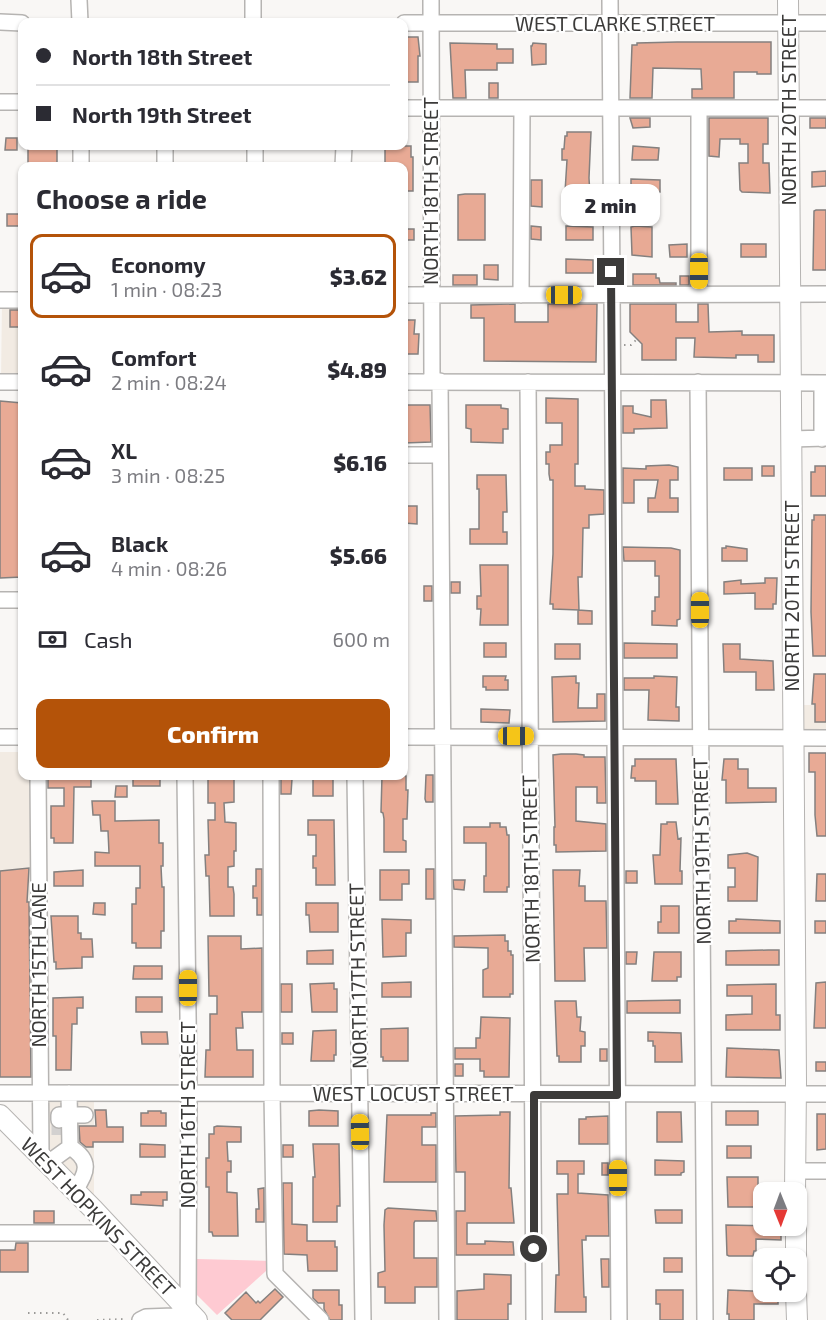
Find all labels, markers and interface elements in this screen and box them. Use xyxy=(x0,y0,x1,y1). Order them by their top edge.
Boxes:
street label: WEST CLARKE STREET xyxy=(515,11,715,35)
street label: NORTH 20TH STREET xyxy=(776,14,800,206)
text: North 18th Street xyxy=(72,43,252,69)
street label: NORTH 18TH STREET xyxy=(418,97,442,285)
text: North 19th Street xyxy=(72,101,252,127)
text: Choose a ride xyxy=(36,182,207,214)
callout: 2 min xyxy=(562,185,660,227)
text: 2 min xyxy=(585,193,636,217)
icon: car xyxy=(39,249,93,303)
text: Economy xyxy=(111,251,206,277)
car xyxy=(690,253,708,289)
route end xyxy=(597,258,624,285)
text: $3.62 xyxy=(330,263,387,289)
text: 1 min · 08:23 xyxy=(111,277,222,301)
car xyxy=(546,286,582,304)
icon: car xyxy=(39,342,93,396)
text: Comfort xyxy=(111,344,196,370)
text: $4.89 xyxy=(327,356,387,382)
text: 2 min · 08:24 xyxy=(111,370,227,394)
icon: car xyxy=(39,435,93,489)
text: XL xyxy=(111,437,137,463)
text: $6.16 xyxy=(333,449,387,475)
text: 3 min · 08:25 xyxy=(111,463,225,487)
street label: NORTH 20TH STREET xyxy=(779,500,803,692)
icon: car xyxy=(39,528,93,582)
text: Black xyxy=(111,530,168,556)
text: $5.66 xyxy=(330,542,387,568)
text: 4 min · 08:26 xyxy=(111,556,227,580)
car xyxy=(691,592,709,628)
icon: cash xyxy=(36,623,69,656)
text: Cash xyxy=(84,626,133,652)
text: 600 m xyxy=(332,627,390,651)
button: Confirm xyxy=(36,699,390,768)
car xyxy=(498,727,534,745)
street label: NORTH 19TH STREET xyxy=(687,757,715,945)
street label: NORTH 18TH STREET xyxy=(516,775,544,963)
street label: NORTH 15TH LANE xyxy=(26,882,50,1048)
street label: NORTH 17TH STREET xyxy=(343,882,371,1069)
car xyxy=(179,970,197,1006)
street label: NORTH 16TH STREET xyxy=(175,1021,199,1209)
street label: WEST LOCUST STREET xyxy=(312,1081,514,1105)
car xyxy=(351,1114,369,1150)
street label: WEST HOPKINS STREET xyxy=(17,1132,181,1301)
car xyxy=(609,1160,627,1196)
north arrow xyxy=(753,1182,807,1236)
map controls xyxy=(753,1182,807,1302)
route start xyxy=(520,1235,547,1262)
button: locate xyxy=(753,1248,807,1302)

